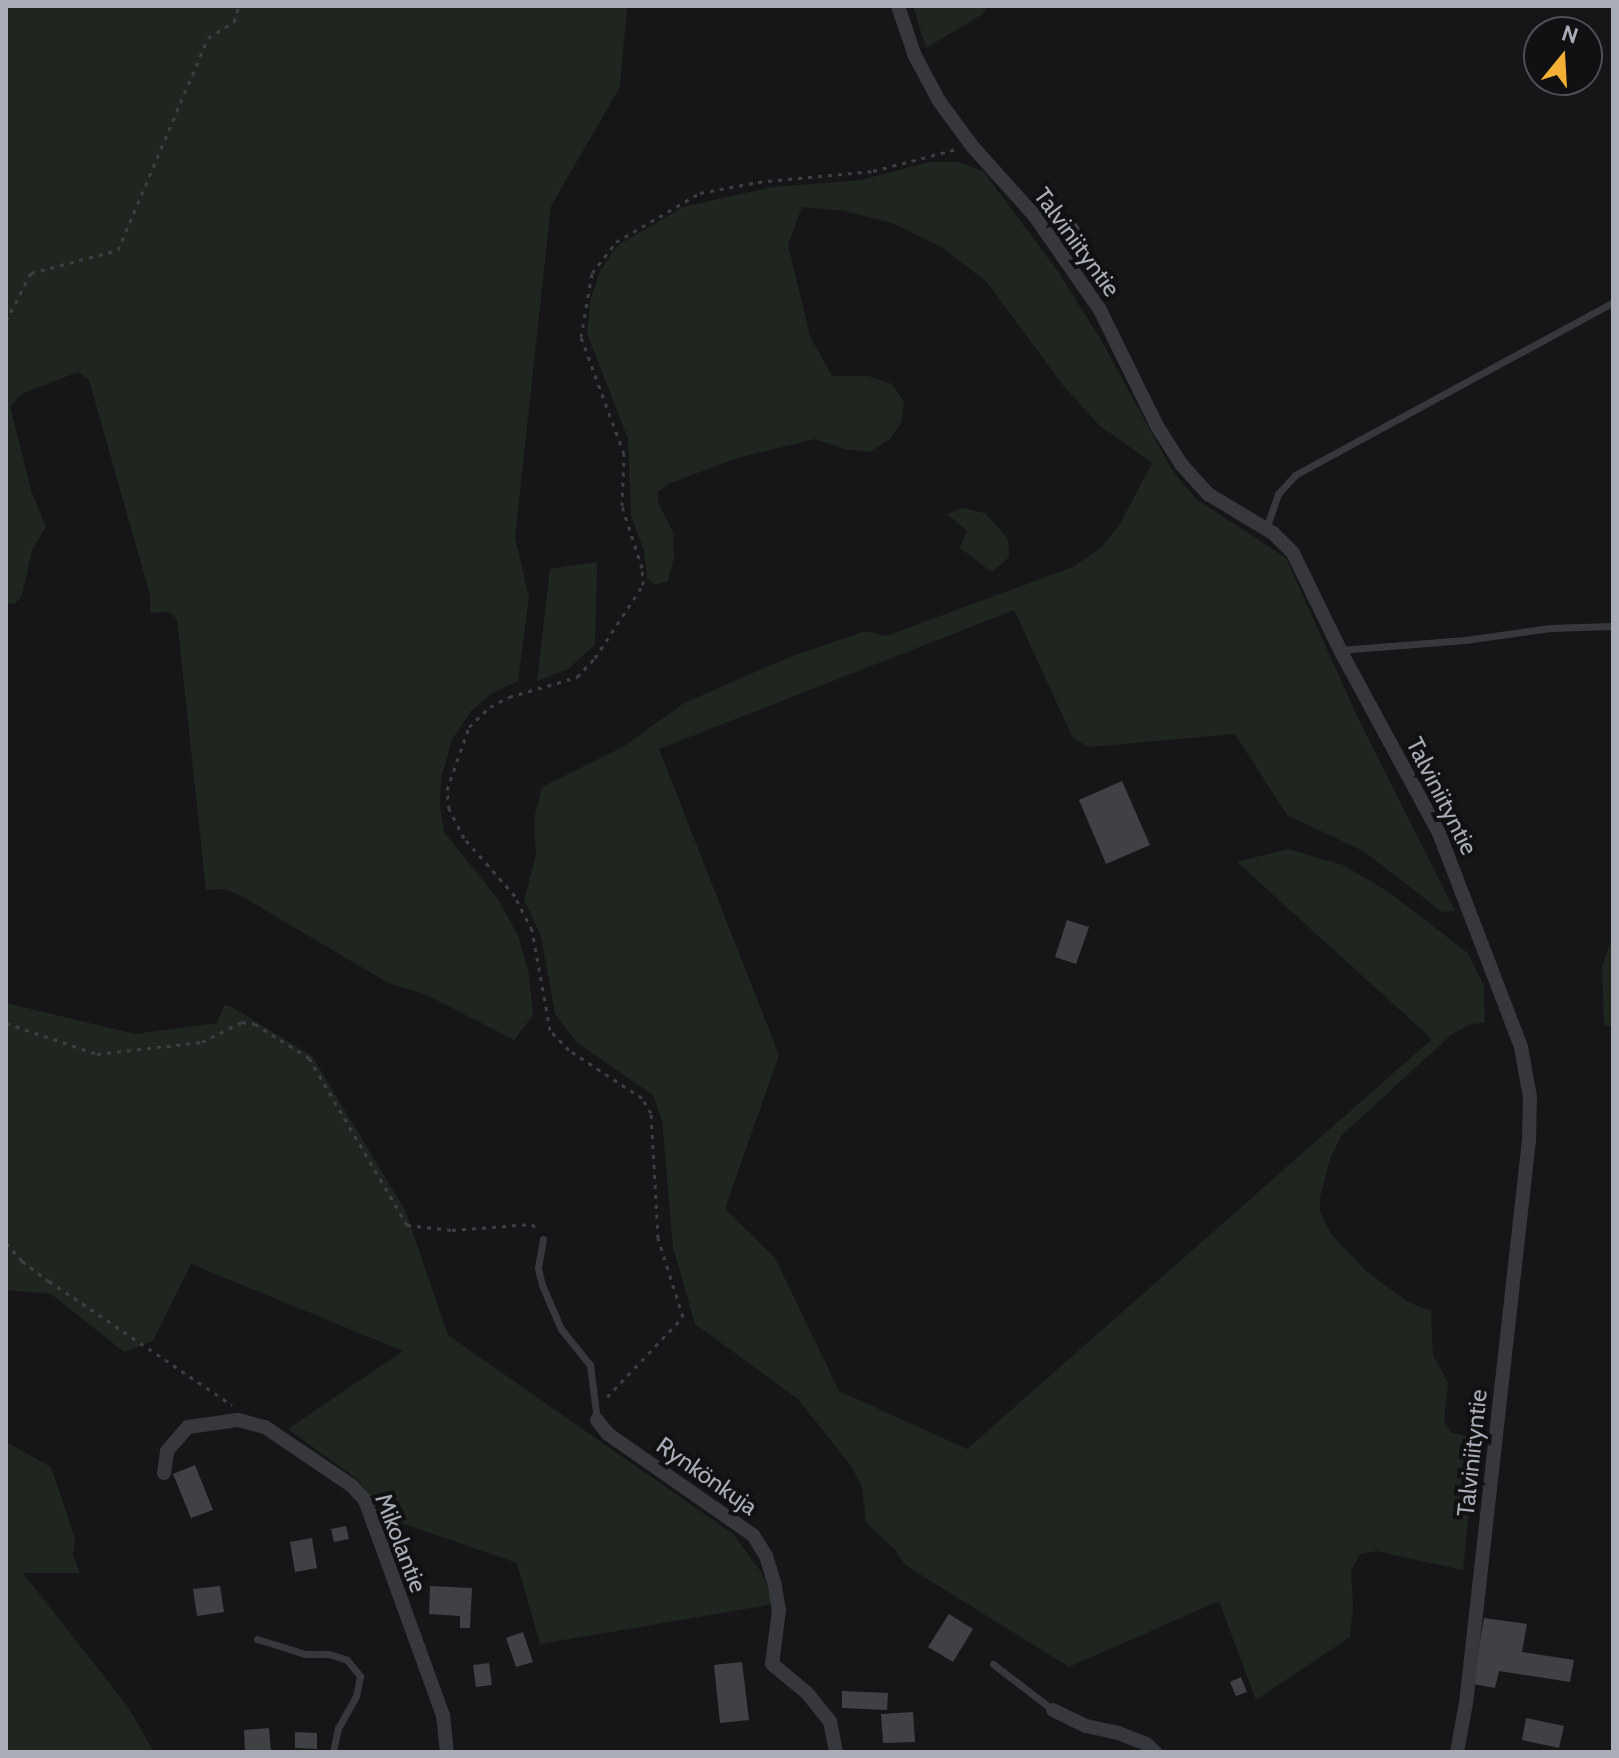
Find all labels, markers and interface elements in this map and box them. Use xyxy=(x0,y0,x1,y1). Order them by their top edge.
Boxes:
north arrow xyxy=(1523,16,1603,96)
text: N xyxy=(1558,19,1582,50)
street label: Talviniityntie xyxy=(1028,182,1126,302)
street label: Talviniityntie xyxy=(1400,733,1484,859)
street label: Talviniityntie xyxy=(1451,1388,1493,1518)
street label: Rynkönkuja xyxy=(651,1431,763,1521)
street label: Mikolantie xyxy=(369,1489,433,1597)

